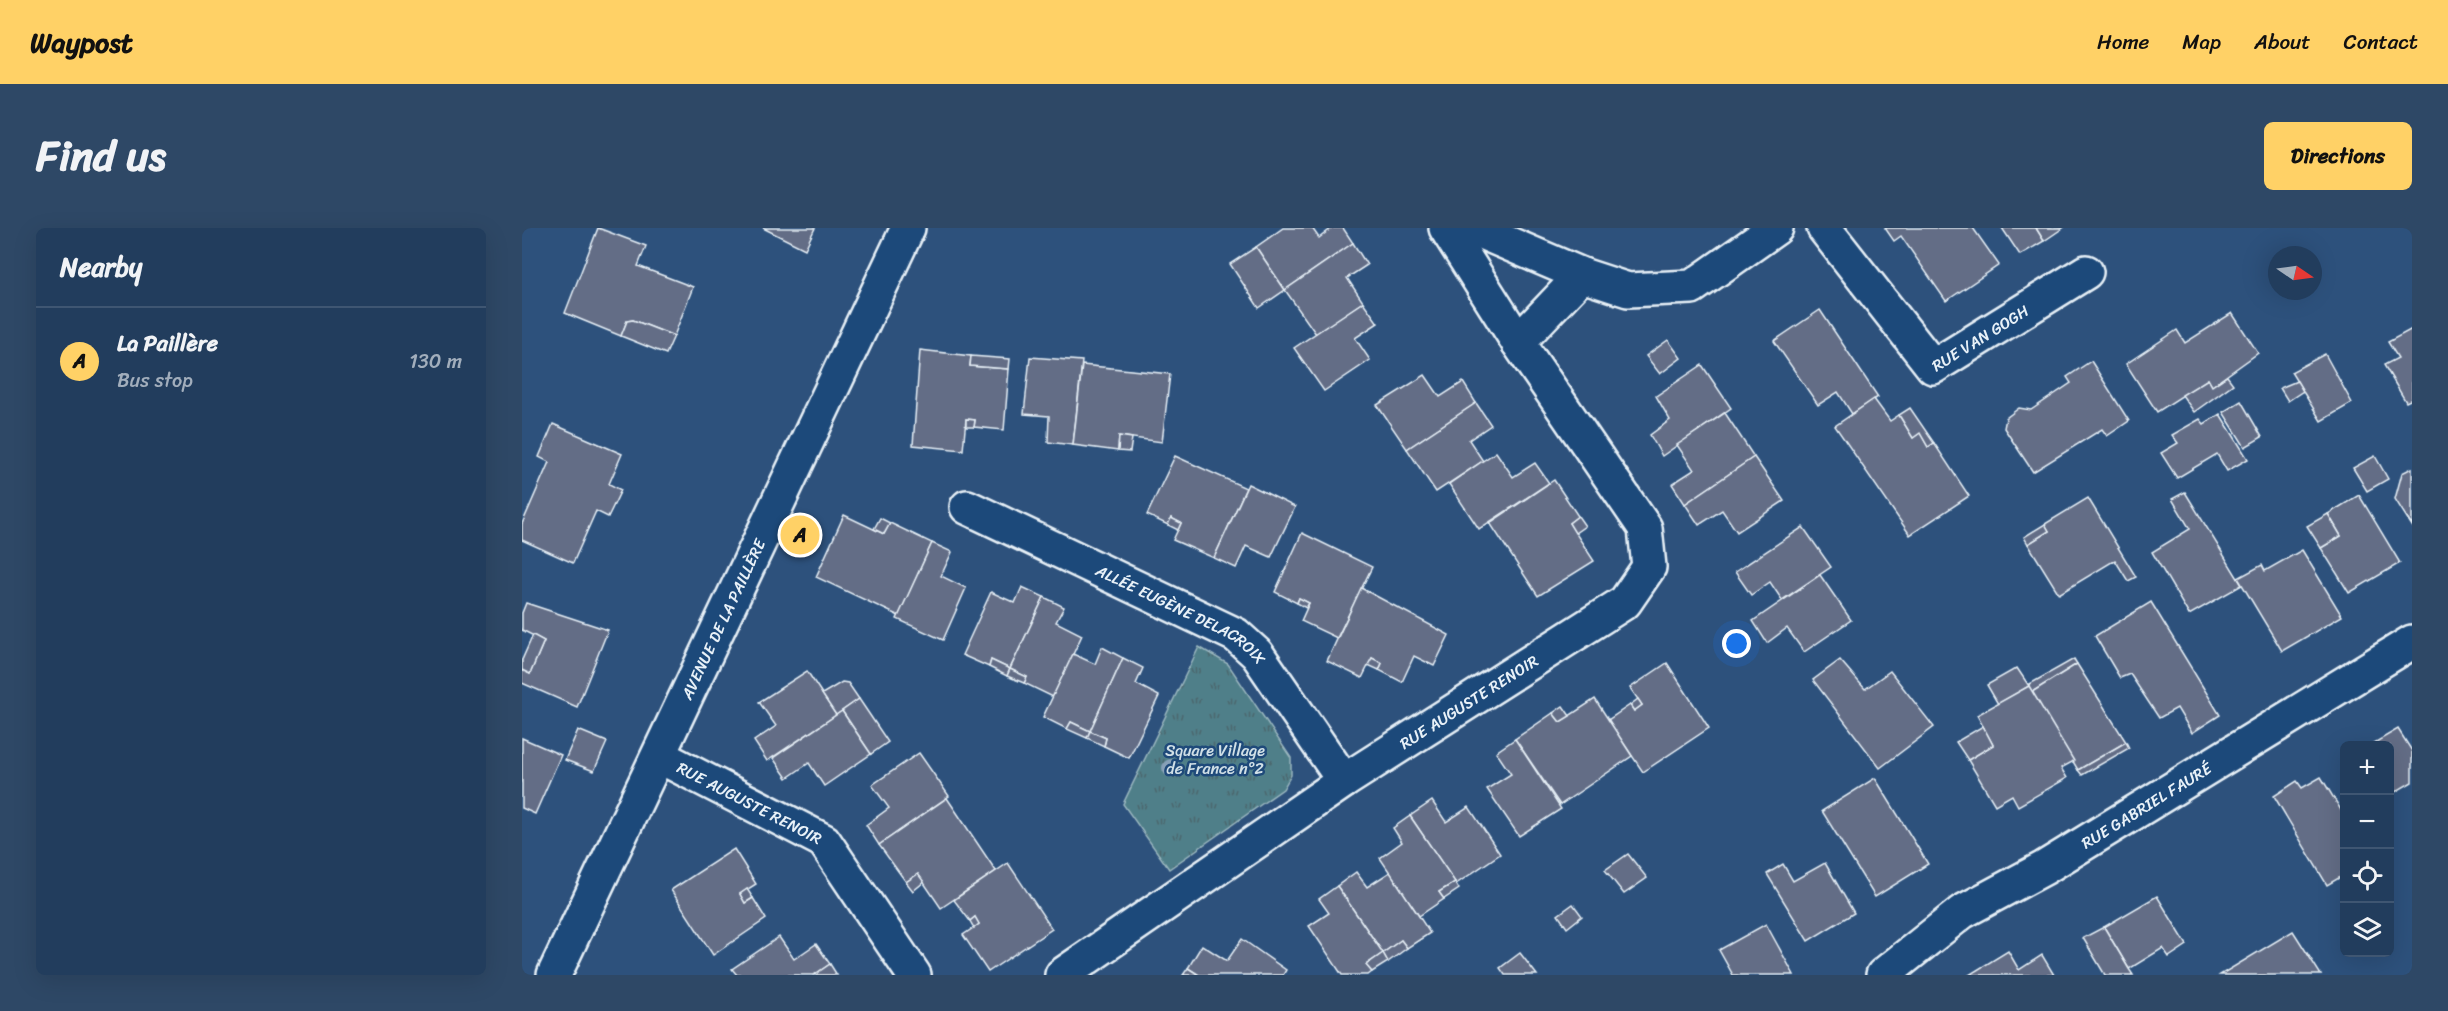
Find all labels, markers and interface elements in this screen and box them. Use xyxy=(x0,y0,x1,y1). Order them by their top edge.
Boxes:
text: Waypost xyxy=(30,18,133,67)
text: Home xyxy=(2097,23,2149,61)
text: Map xyxy=(2182,23,2221,61)
text: About xyxy=(2254,23,2311,61)
text: Contact xyxy=(2344,23,2418,61)
text: Find us xyxy=(36,119,166,193)
button: Directions xyxy=(2264,122,2412,190)
text: Nearby xyxy=(60,244,142,290)
north arrow xyxy=(2268,246,2322,300)
street label: RUE VAN GOGH xyxy=(1926,297,2035,380)
text: La Paillère xyxy=(117,324,218,363)
text: A xyxy=(73,344,86,379)
text: 130 m xyxy=(409,344,462,379)
text: Bus stop xyxy=(117,363,193,398)
pin: A xyxy=(780,512,820,558)
street label: AVENUE DE LA PAILLÈRE xyxy=(672,533,774,705)
street label: ALLÉE EUGÈNE DELACROIX xyxy=(1090,556,1274,671)
your location xyxy=(1722,629,1751,658)
street label: RUE AUGUSTE RENOIR xyxy=(1393,647,1544,757)
park label: Square Village de France n°2 xyxy=(1165,736,1265,783)
map controls xyxy=(2340,741,2394,957)
button: + xyxy=(2340,741,2394,795)
street label: RUE AUGUSTE RENOIR xyxy=(672,754,828,853)
street label: RUE GABRIEL FAURÉ xyxy=(2075,754,2218,857)
button: − xyxy=(2340,795,2394,849)
button: locate xyxy=(2340,849,2394,903)
button: layers xyxy=(2340,903,2394,957)

